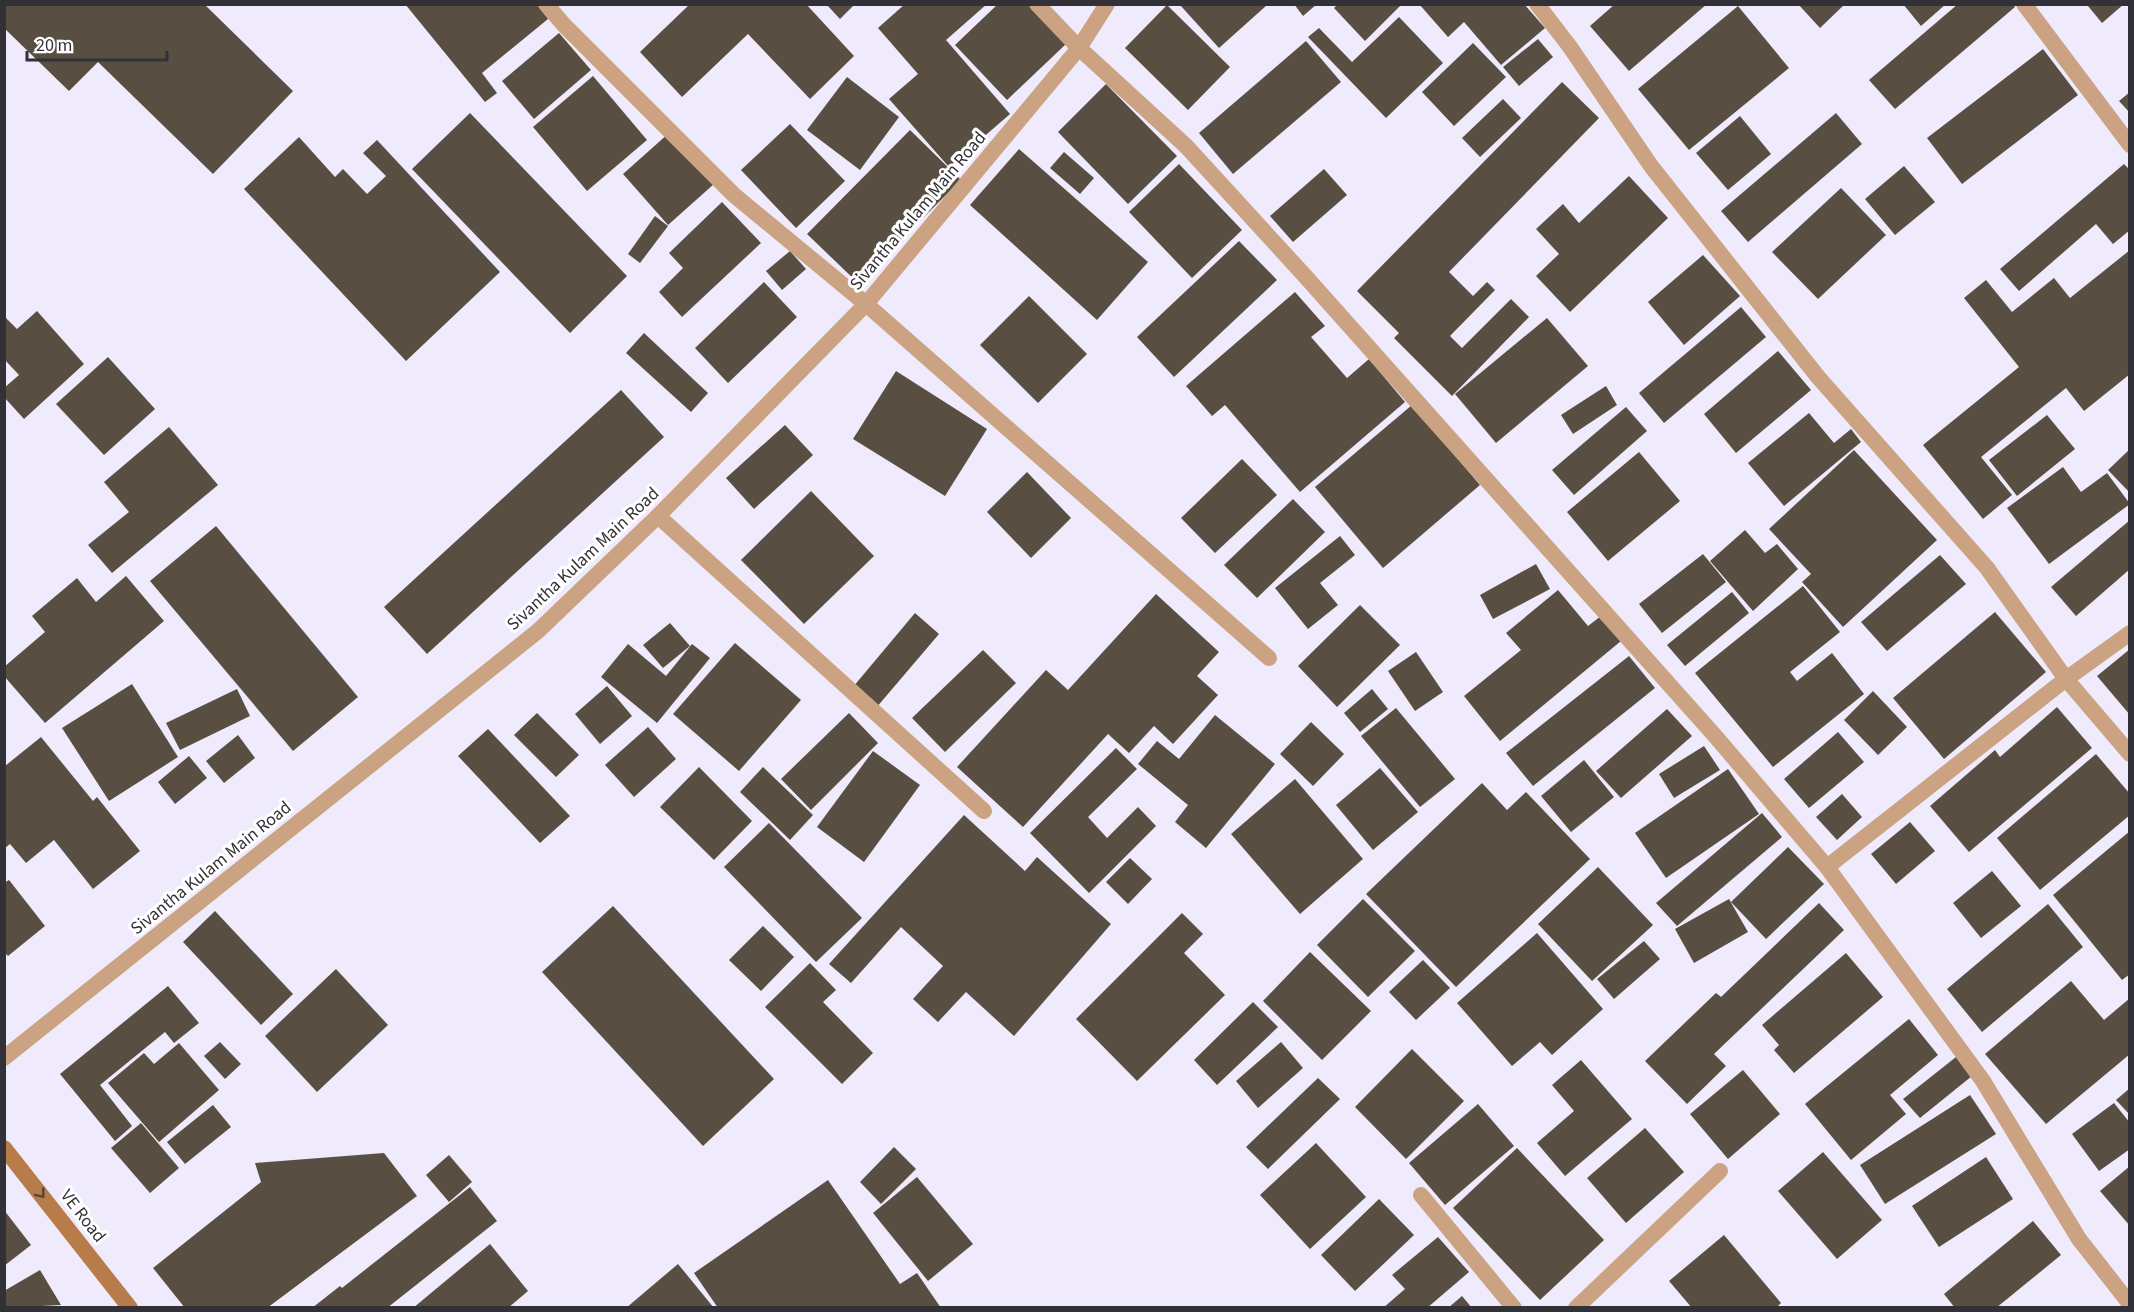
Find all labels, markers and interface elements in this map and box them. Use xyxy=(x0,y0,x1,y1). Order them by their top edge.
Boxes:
scale bar xyxy=(27,24,166,62)
text: 20 m xyxy=(36,33,72,58)
street label: Sivantha Kulam Main Road xyxy=(844,126,992,296)
street label: Sivantha Kulam Main Road xyxy=(501,482,665,636)
street label: Sivantha Kulam Main Road xyxy=(125,795,297,941)
street label: VE Road xyxy=(54,1184,112,1248)
one-way arrow xyxy=(33,1187,44,1198)

